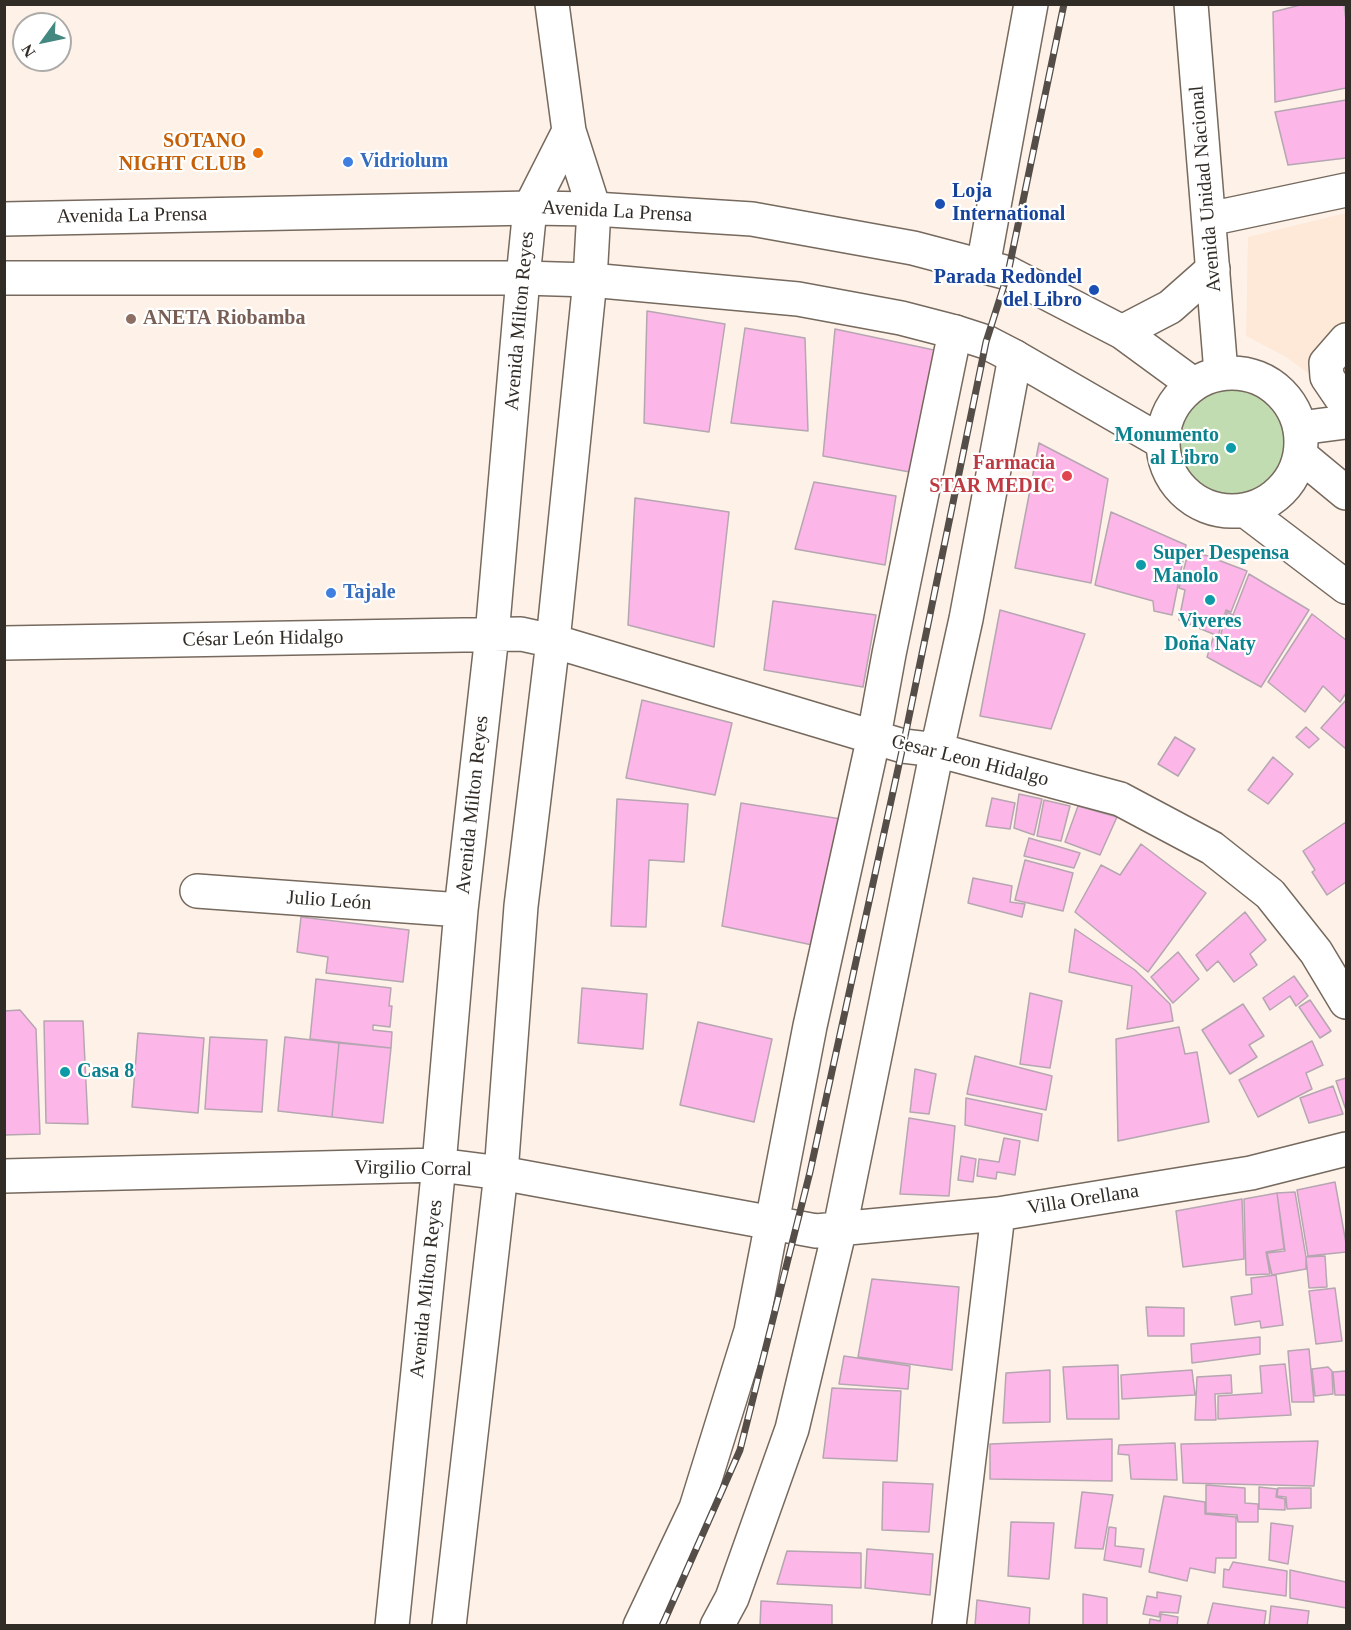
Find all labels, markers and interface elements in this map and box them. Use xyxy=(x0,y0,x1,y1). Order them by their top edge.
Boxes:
north arrow xyxy=(12,12,72,72)
text: N xyxy=(18,42,38,60)
street label: Avenida Unidad Nacional xyxy=(1185,85,1227,293)
place label: SOTANO NIGHT CLUB xyxy=(119,130,246,177)
marker: SOTANO NIGHT CLUB xyxy=(251,146,265,160)
place label: Vidriolum xyxy=(360,150,448,174)
marker: Vidriolum xyxy=(341,155,355,169)
place label: Loja International xyxy=(952,180,1065,227)
street label: Avenida La Prensa xyxy=(541,196,693,228)
marker: Loja International xyxy=(933,197,947,211)
street label: Avenida La Prensa xyxy=(56,203,208,229)
street label: Avenida Milton Reyes xyxy=(500,230,540,412)
place label: Parada Redondel del Libro xyxy=(934,266,1082,313)
marker: Parada Redondel del Libro xyxy=(1087,283,1101,297)
place label: ANETA Riobamba xyxy=(143,307,305,331)
marker: ANETA Riobamba xyxy=(124,312,138,326)
place label: Monumento al Libro xyxy=(1115,424,1219,471)
marker: Monumento al Libro xyxy=(1224,441,1238,455)
place label: Farmacia STAR MEDIC xyxy=(929,452,1055,499)
marker: Farmacia STAR MEDIC xyxy=(1060,469,1074,483)
place label: Super Despensa Manolo xyxy=(1153,542,1289,589)
marker: Super Despensa Manolo xyxy=(1134,558,1148,572)
place label: Tajale xyxy=(343,581,396,605)
marker: Tajale xyxy=(324,586,338,600)
marker: Viveres Doña Naty xyxy=(1203,593,1217,607)
place label: Viveres Doña Naty xyxy=(1164,610,1256,657)
street label: César León Hidalgo xyxy=(182,626,344,652)
street label: Avenida Milton Reyes xyxy=(452,714,494,896)
street label: Cesar Leon Hidalgo xyxy=(889,730,1051,792)
street label: Julio León xyxy=(286,886,372,916)
place label: Casa 8 xyxy=(77,1060,134,1084)
marker: Casa 8 xyxy=(58,1065,72,1079)
street label: Virgilio Corral xyxy=(354,1156,472,1182)
street label: Villa Orellana xyxy=(1025,1179,1141,1221)
street label: Avenida Milton Reyes xyxy=(406,1198,448,1380)

